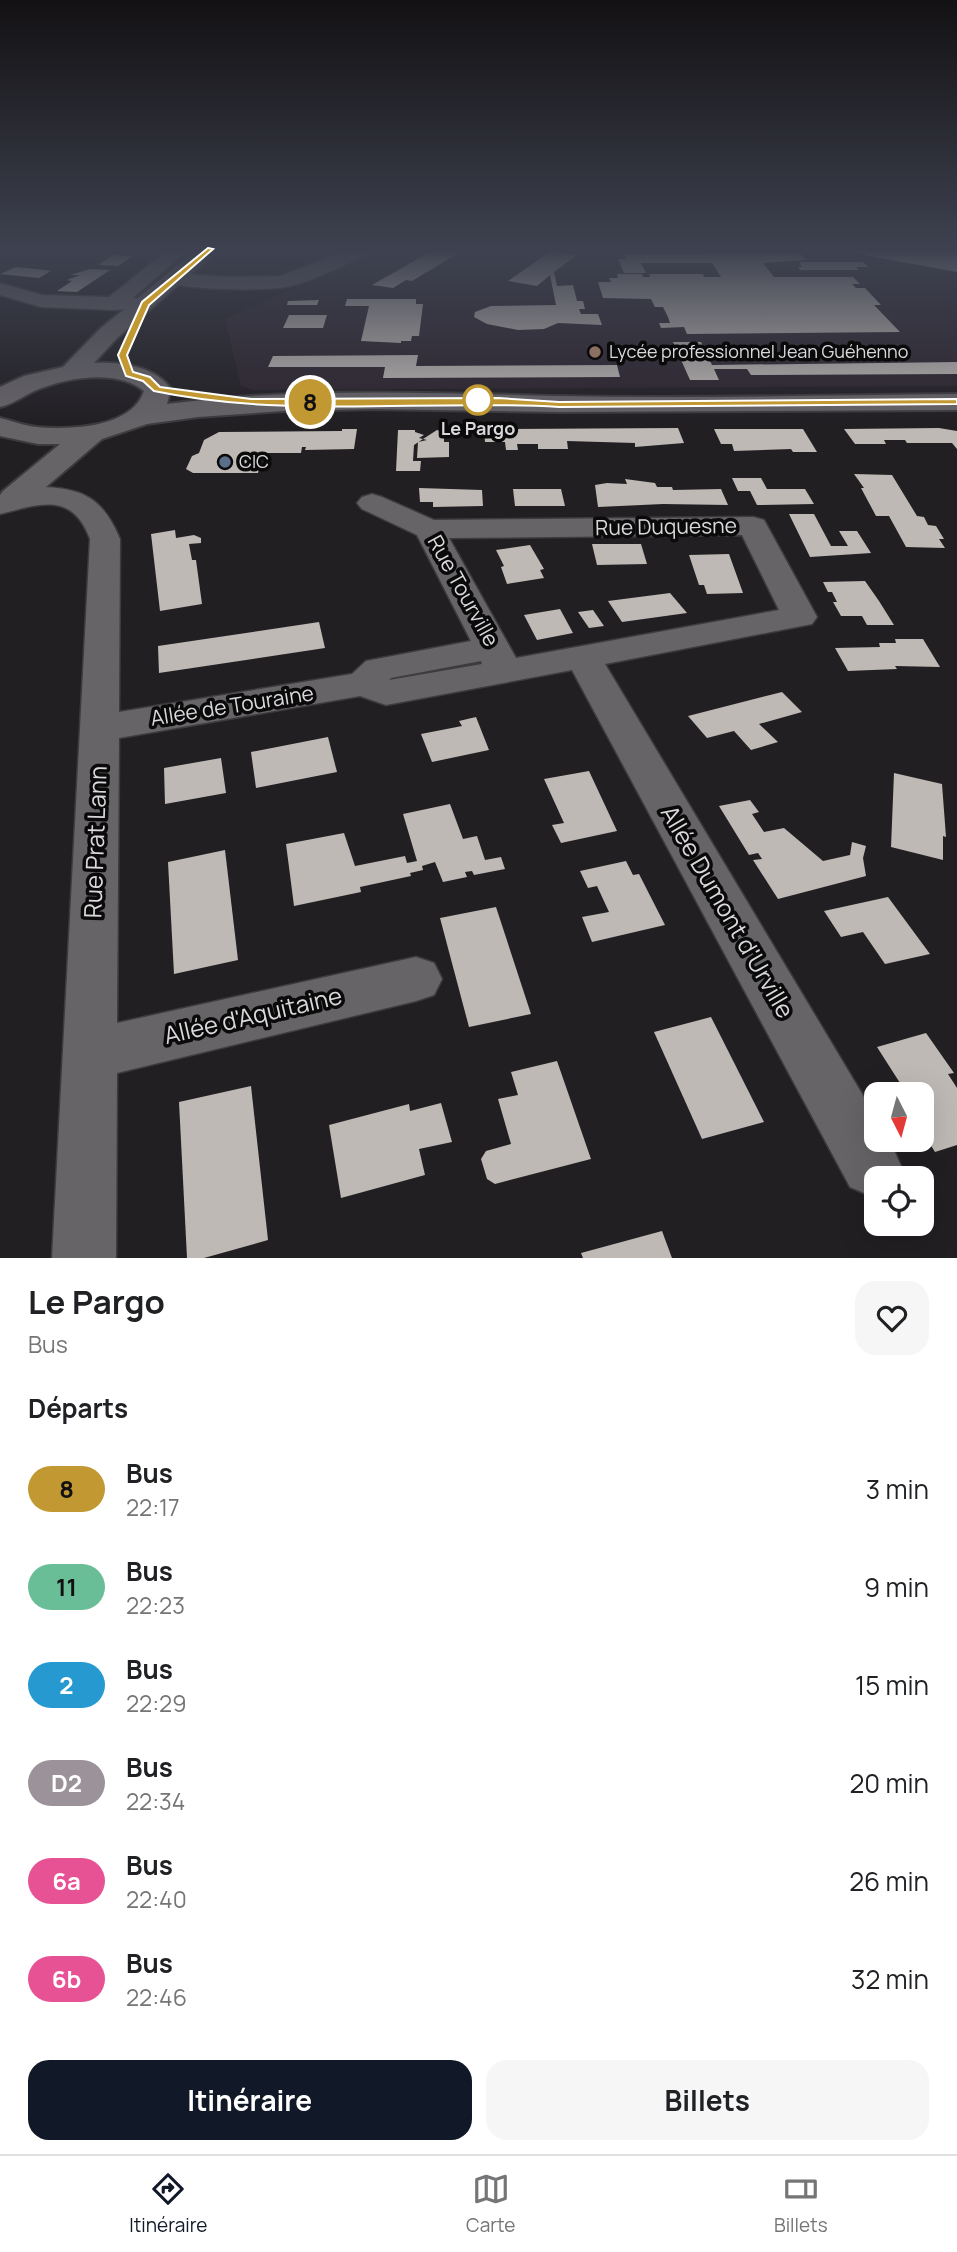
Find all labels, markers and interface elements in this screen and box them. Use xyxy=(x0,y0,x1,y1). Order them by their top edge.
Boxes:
place label: Lycée professionnel Jean Guéhenno xyxy=(609,339,908,363)
marker: Lycée professionnel Jean Guéhenno xyxy=(587,344,603,360)
line badge: 8 xyxy=(287,379,333,425)
text: 8 xyxy=(303,385,317,418)
marker: Le Pargo xyxy=(463,385,493,415)
place label: Le Pargo xyxy=(441,416,515,440)
place label: CIC xyxy=(239,449,269,473)
marker: CIC xyxy=(217,454,233,470)
street label: Rue Duquesne xyxy=(595,511,737,541)
street label: Rue Tourville xyxy=(422,530,506,651)
street label: Allée de Touraine xyxy=(148,678,315,732)
street label: Rue Prat Lann xyxy=(75,765,114,919)
street label: Allée Dumont d'Urville xyxy=(654,799,803,1024)
street label: Allée d'Aquitaine xyxy=(160,978,345,1051)
north arrow xyxy=(864,1082,934,1152)
map controls xyxy=(864,1082,934,1236)
button: locate xyxy=(864,1166,934,1236)
text: Le Pargo xyxy=(28,1279,165,1324)
button: heart xyxy=(855,1281,929,1355)
text: Bus xyxy=(28,1328,68,1360)
text: Départs xyxy=(28,1390,128,1426)
text: Bus xyxy=(126,1455,173,1491)
text: 3 min xyxy=(866,1471,929,1507)
text: 8 xyxy=(59,1472,74,1505)
text: 22:17 xyxy=(126,1491,180,1523)
text: Bus xyxy=(126,1553,173,1589)
text: 9 min xyxy=(864,1569,929,1605)
text: 11 xyxy=(56,1570,77,1603)
text: 22:23 xyxy=(126,1589,185,1621)
text: Bus xyxy=(126,1651,173,1687)
text: 15 min xyxy=(855,1667,929,1703)
text: 2 xyxy=(59,1668,74,1701)
text: 22:29 xyxy=(126,1687,186,1719)
text: Bus xyxy=(126,1749,173,1785)
text: 20 min xyxy=(850,1765,929,1801)
text: D2 xyxy=(51,1766,82,1799)
text: 22:34 xyxy=(126,1785,185,1817)
text: Bus xyxy=(126,1847,173,1883)
text: 26 min xyxy=(849,1863,929,1899)
text: 6a xyxy=(52,1864,81,1897)
text: 22:40 xyxy=(126,1883,187,1915)
text: Bus xyxy=(126,1945,173,1981)
text: 32 min xyxy=(851,1961,929,1997)
text: 6b xyxy=(52,1962,81,1995)
text: 22:46 xyxy=(126,1981,187,2013)
button: Itinéraire xyxy=(28,2060,472,2140)
button: Billets xyxy=(486,2060,929,2140)
tab: Itinéraire xyxy=(129,2170,207,2238)
tab: Carte xyxy=(466,2170,515,2238)
tab: Billets xyxy=(774,2170,828,2238)

